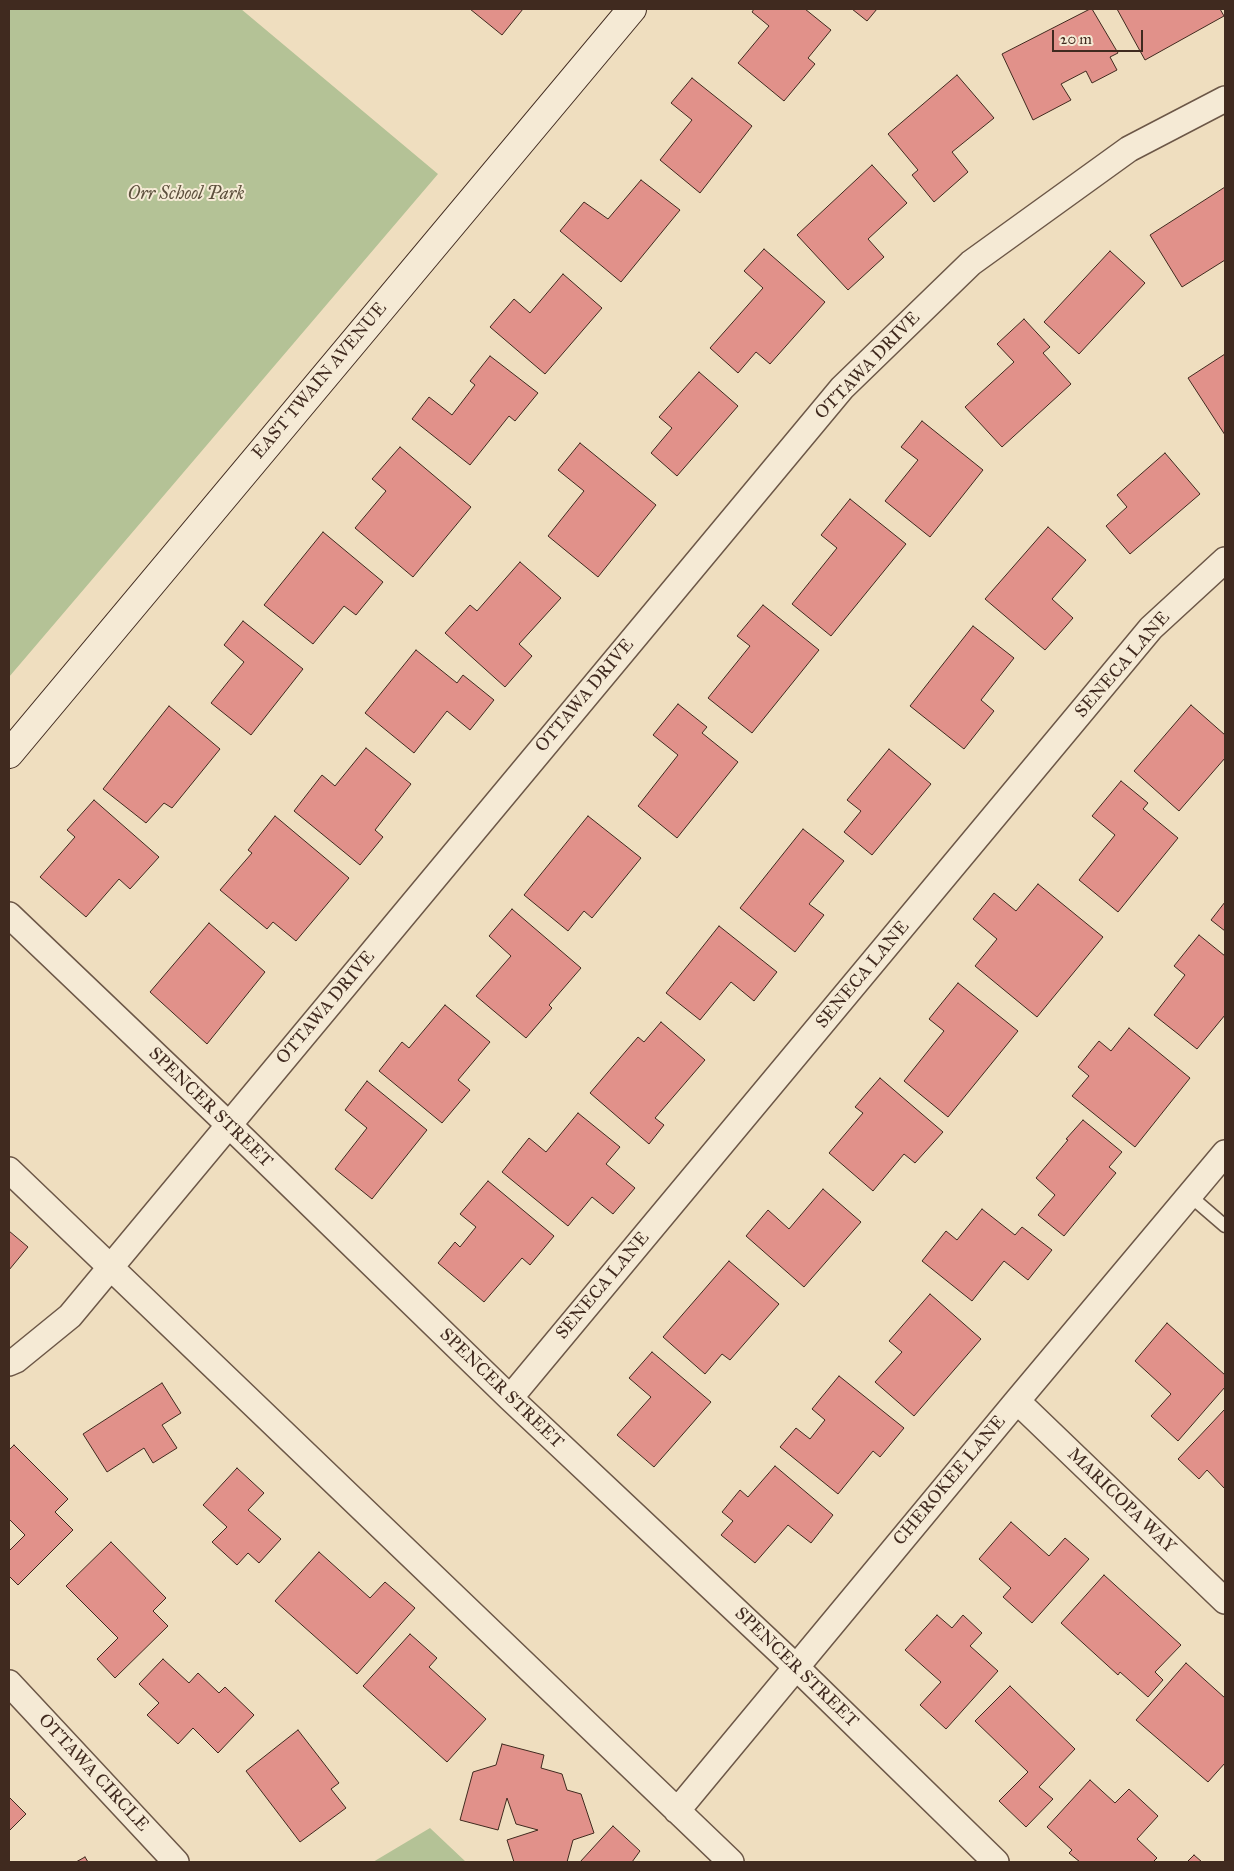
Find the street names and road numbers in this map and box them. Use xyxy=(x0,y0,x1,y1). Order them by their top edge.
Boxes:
street label: EAST TWAIN AVENUE xyxy=(248,298,392,464)
street label: OTTAWA DRIVE xyxy=(811,308,925,424)
street label: SENECA LANE xyxy=(1071,607,1175,723)
street label: OTTAWA DRIVE xyxy=(531,635,639,757)
street label: SENECA LANE xyxy=(812,917,914,1033)
street label: OTTAWA DRIVE xyxy=(272,947,380,1069)
street label: SPENCER STREET xyxy=(144,1043,276,1173)
street label: SENECA LANE xyxy=(552,1228,654,1344)
street label: SPENCER STREET xyxy=(435,1324,567,1454)
street label: CHEROKEE LANE xyxy=(889,1412,1011,1550)
street label: MARICOPA WAY xyxy=(1062,1444,1180,1558)
street label: SPENCER STREET xyxy=(730,1603,862,1733)
street label: OTTAWA CIRCLE xyxy=(33,1710,153,1836)

